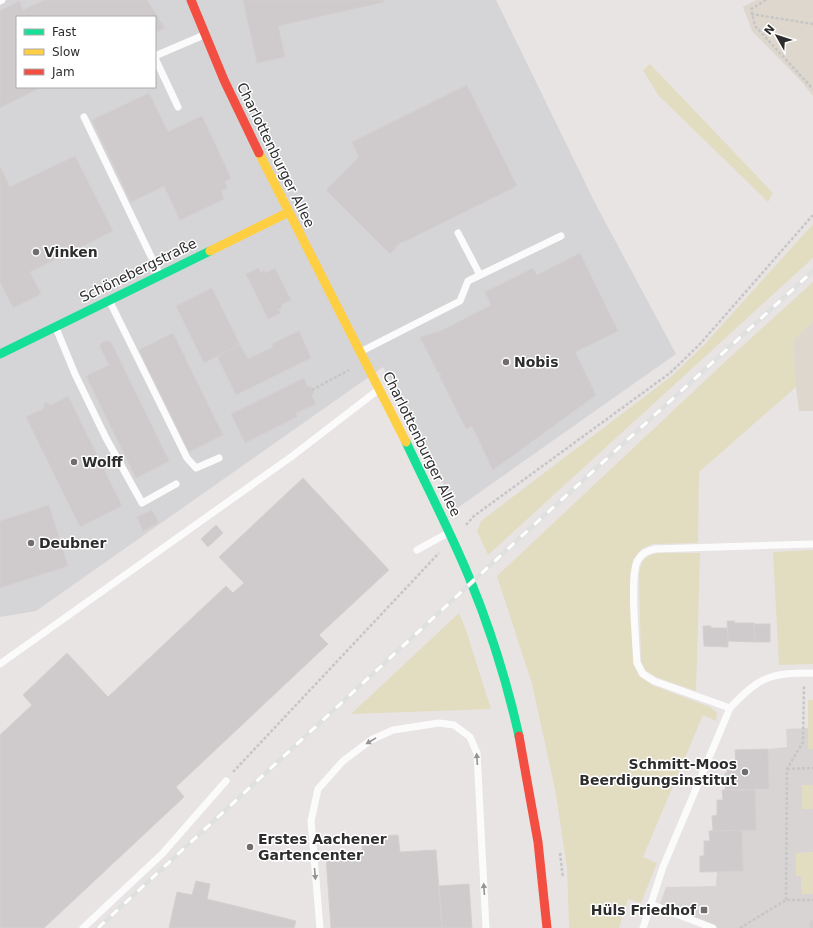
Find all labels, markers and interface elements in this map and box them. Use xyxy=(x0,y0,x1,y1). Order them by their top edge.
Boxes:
legend xyxy=(16,16,156,88)
north arrow xyxy=(757,16,797,56)
text: N xyxy=(762,22,778,38)
text: Fast xyxy=(52,25,76,39)
text: Slow xyxy=(52,45,80,59)
text: Jam xyxy=(51,65,75,79)
street label: Charlottenburger Allee xyxy=(234,80,318,230)
street label: Schönebergstraße xyxy=(77,235,199,305)
place label: Vinken xyxy=(44,244,98,260)
marker: Vinken xyxy=(31,247,41,257)
place label: Nobis xyxy=(514,354,559,370)
marker: Nobis xyxy=(501,357,511,367)
street label: Charlottenburger Allee xyxy=(380,369,464,519)
place label: Wolff xyxy=(82,454,123,470)
marker: Wolff xyxy=(69,457,79,467)
place label: Deubner xyxy=(39,535,107,551)
marker: Deubner xyxy=(26,538,36,548)
one-way arrow xyxy=(366,737,376,745)
one-way arrow xyxy=(473,753,480,765)
place label: Schmitt-Moos Beerdigungsinstitut xyxy=(579,756,737,788)
marker: Schmitt-Moos Beerdigungsinstitut xyxy=(740,767,750,777)
place label: Erstes Aachener Gartencenter xyxy=(258,831,387,863)
marker: Erstes Aachener Gartencenter xyxy=(245,842,255,852)
one-way arrow xyxy=(312,868,319,880)
one-way arrow xyxy=(480,883,487,895)
place label: Hüls Friedhof xyxy=(591,902,697,918)
marker: Hüls Friedhof xyxy=(699,905,709,915)

